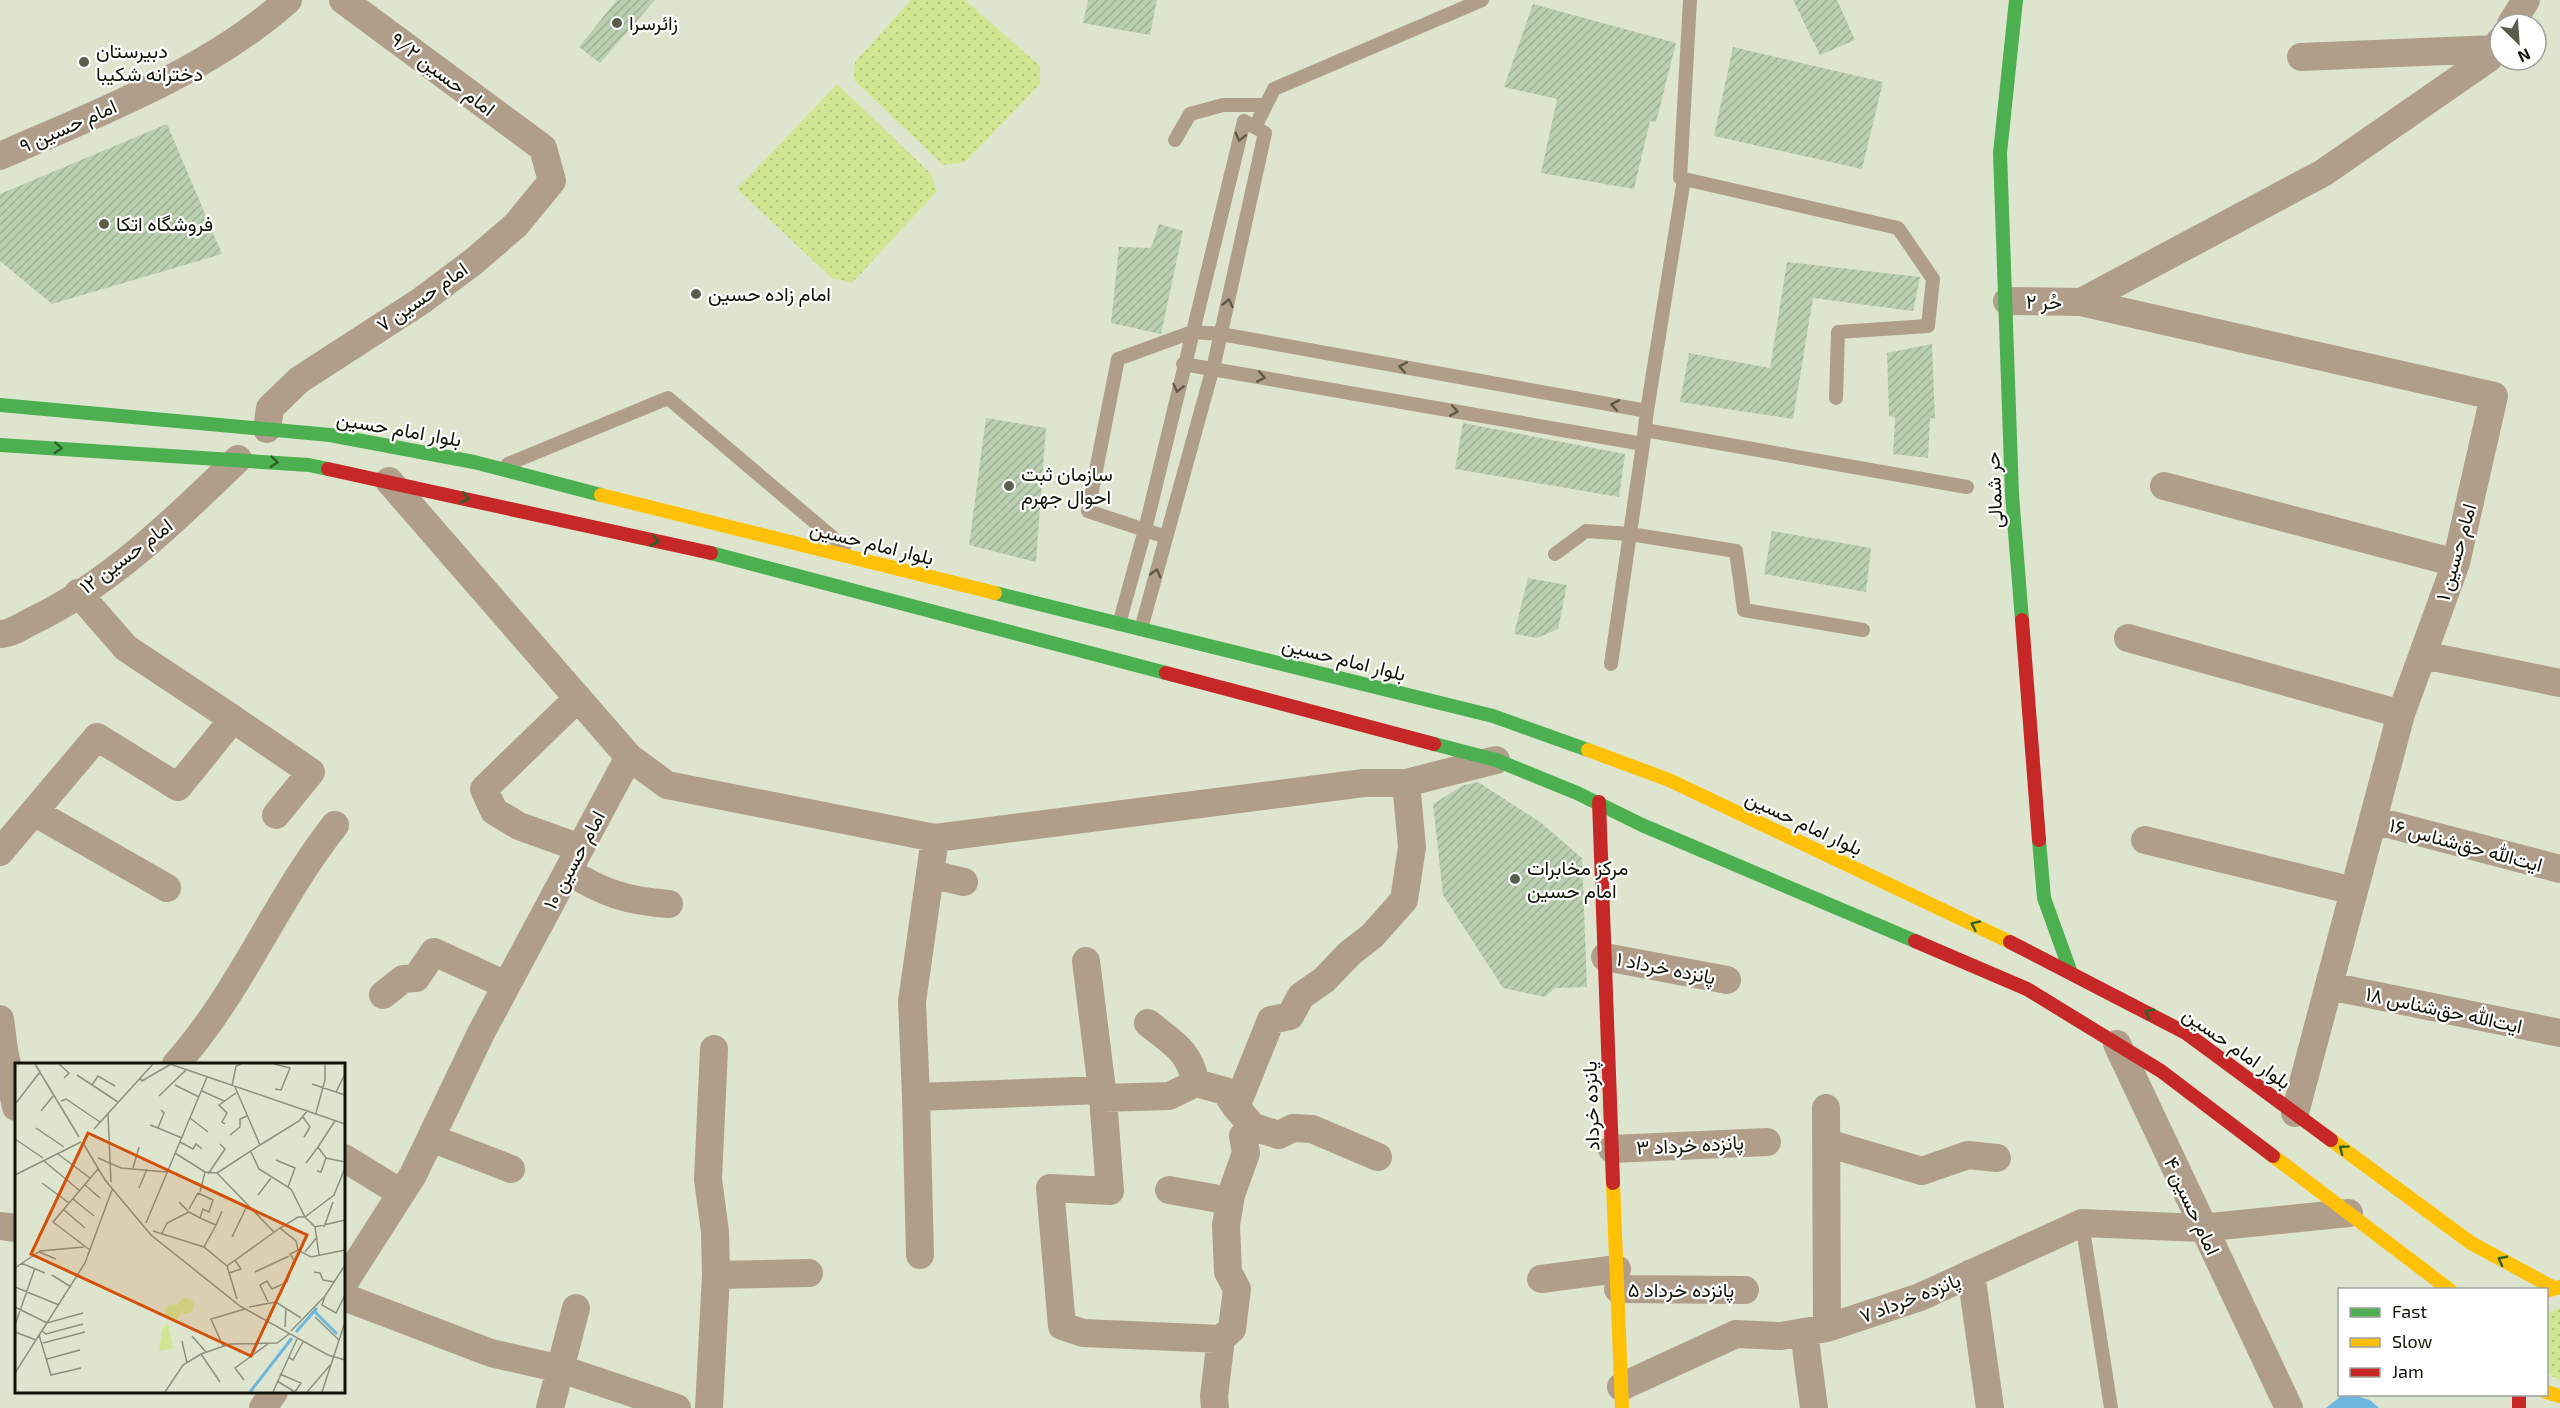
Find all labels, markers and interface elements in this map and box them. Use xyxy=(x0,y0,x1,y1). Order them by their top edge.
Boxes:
place label: زائرسرا xyxy=(629,10,678,36)
north arrow xyxy=(2488,12,2548,72)
marker: زائرسرا xyxy=(610,16,624,30)
street label: امام حسین ۹/۲ xyxy=(385,26,501,122)
place label: دبیرستان دخترانه شکیبا xyxy=(96,38,203,87)
text: N xyxy=(2515,45,2534,67)
marker: دبیرستان دخترانه شکیبا xyxy=(77,55,91,69)
street label: امام حسین ۹ xyxy=(15,93,121,159)
one-way arrow xyxy=(1234,132,1247,142)
place label: فروشگاه اتکا xyxy=(116,211,213,237)
marker: فروشگاه اتکا xyxy=(97,217,111,231)
street label: امام حسین ۷ xyxy=(371,256,473,338)
place label: امام زاده حسین xyxy=(708,281,831,307)
marker: امام زاده حسین xyxy=(689,287,703,301)
street label: حُر ۲ xyxy=(2026,289,2062,315)
one-way arrow xyxy=(1221,299,1234,309)
one-way arrow xyxy=(1398,361,1408,374)
one-way arrow xyxy=(1257,371,1266,383)
one-way arrow xyxy=(1172,383,1185,393)
one-way arrow xyxy=(1611,399,1621,412)
one-way arrow xyxy=(1448,404,1458,417)
street label: بلوار امام حسین xyxy=(334,405,464,453)
one-way arrow xyxy=(54,441,63,454)
street label: حر شمالی xyxy=(1979,451,2009,529)
one-way arrow xyxy=(269,455,278,468)
place label: سازمان ثبت احوال جهرم xyxy=(1021,461,1113,510)
marker: سازمان ثبت احوال جهرم xyxy=(1002,479,1016,493)
one-way arrow xyxy=(460,491,470,504)
street label: امام حسین ۱ xyxy=(2430,500,2482,604)
street label: امام حسین ۱۲ xyxy=(74,512,178,600)
street label: بلوار امام حسین xyxy=(807,515,937,571)
one-way arrow xyxy=(650,534,660,547)
one-way arrow xyxy=(1149,568,1161,579)
street label: بلوار امام حسین xyxy=(1279,631,1409,687)
street label: بلوار امام حسین xyxy=(1741,784,1867,862)
street label: امام حسین ۱۰ xyxy=(537,806,611,914)
street label: ایت‌الله حق‌شناس ۱۶ xyxy=(2387,812,2545,877)
place label: مرکز مخابرات امام حسین xyxy=(1527,855,1629,904)
marker: مرکز مخابرات امام حسین xyxy=(1508,872,1522,886)
one-way arrow xyxy=(1970,921,1981,933)
street label: پانزده خرداد ۱ xyxy=(1614,946,1718,991)
street label: ایت‌الله حق‌شناس ۱۸ xyxy=(2363,981,2525,1038)
street label: بلوار امام حسین xyxy=(2178,1001,2296,1095)
one-way arrow xyxy=(2144,1009,2155,1020)
street label: پانزده خرداد xyxy=(1576,1061,1607,1151)
inset map xyxy=(15,1063,345,1393)
street label: پانزده خرداد ۳ xyxy=(1636,1129,1744,1162)
one-way arrow xyxy=(2338,1145,2349,1156)
street label: امام حسین ۴ xyxy=(2158,1153,2226,1259)
one-way arrow xyxy=(2498,1256,2509,1267)
street label: پانزده خرداد ۷ xyxy=(1856,1267,1965,1330)
street label: پانزده خرداد ۵ xyxy=(1628,1277,1734,1304)
legend xyxy=(2338,1288,2548,1396)
text: Fast xyxy=(2392,1300,2427,1322)
text: Slow xyxy=(2392,1330,2433,1352)
text: Jam xyxy=(2392,1360,2424,1382)

